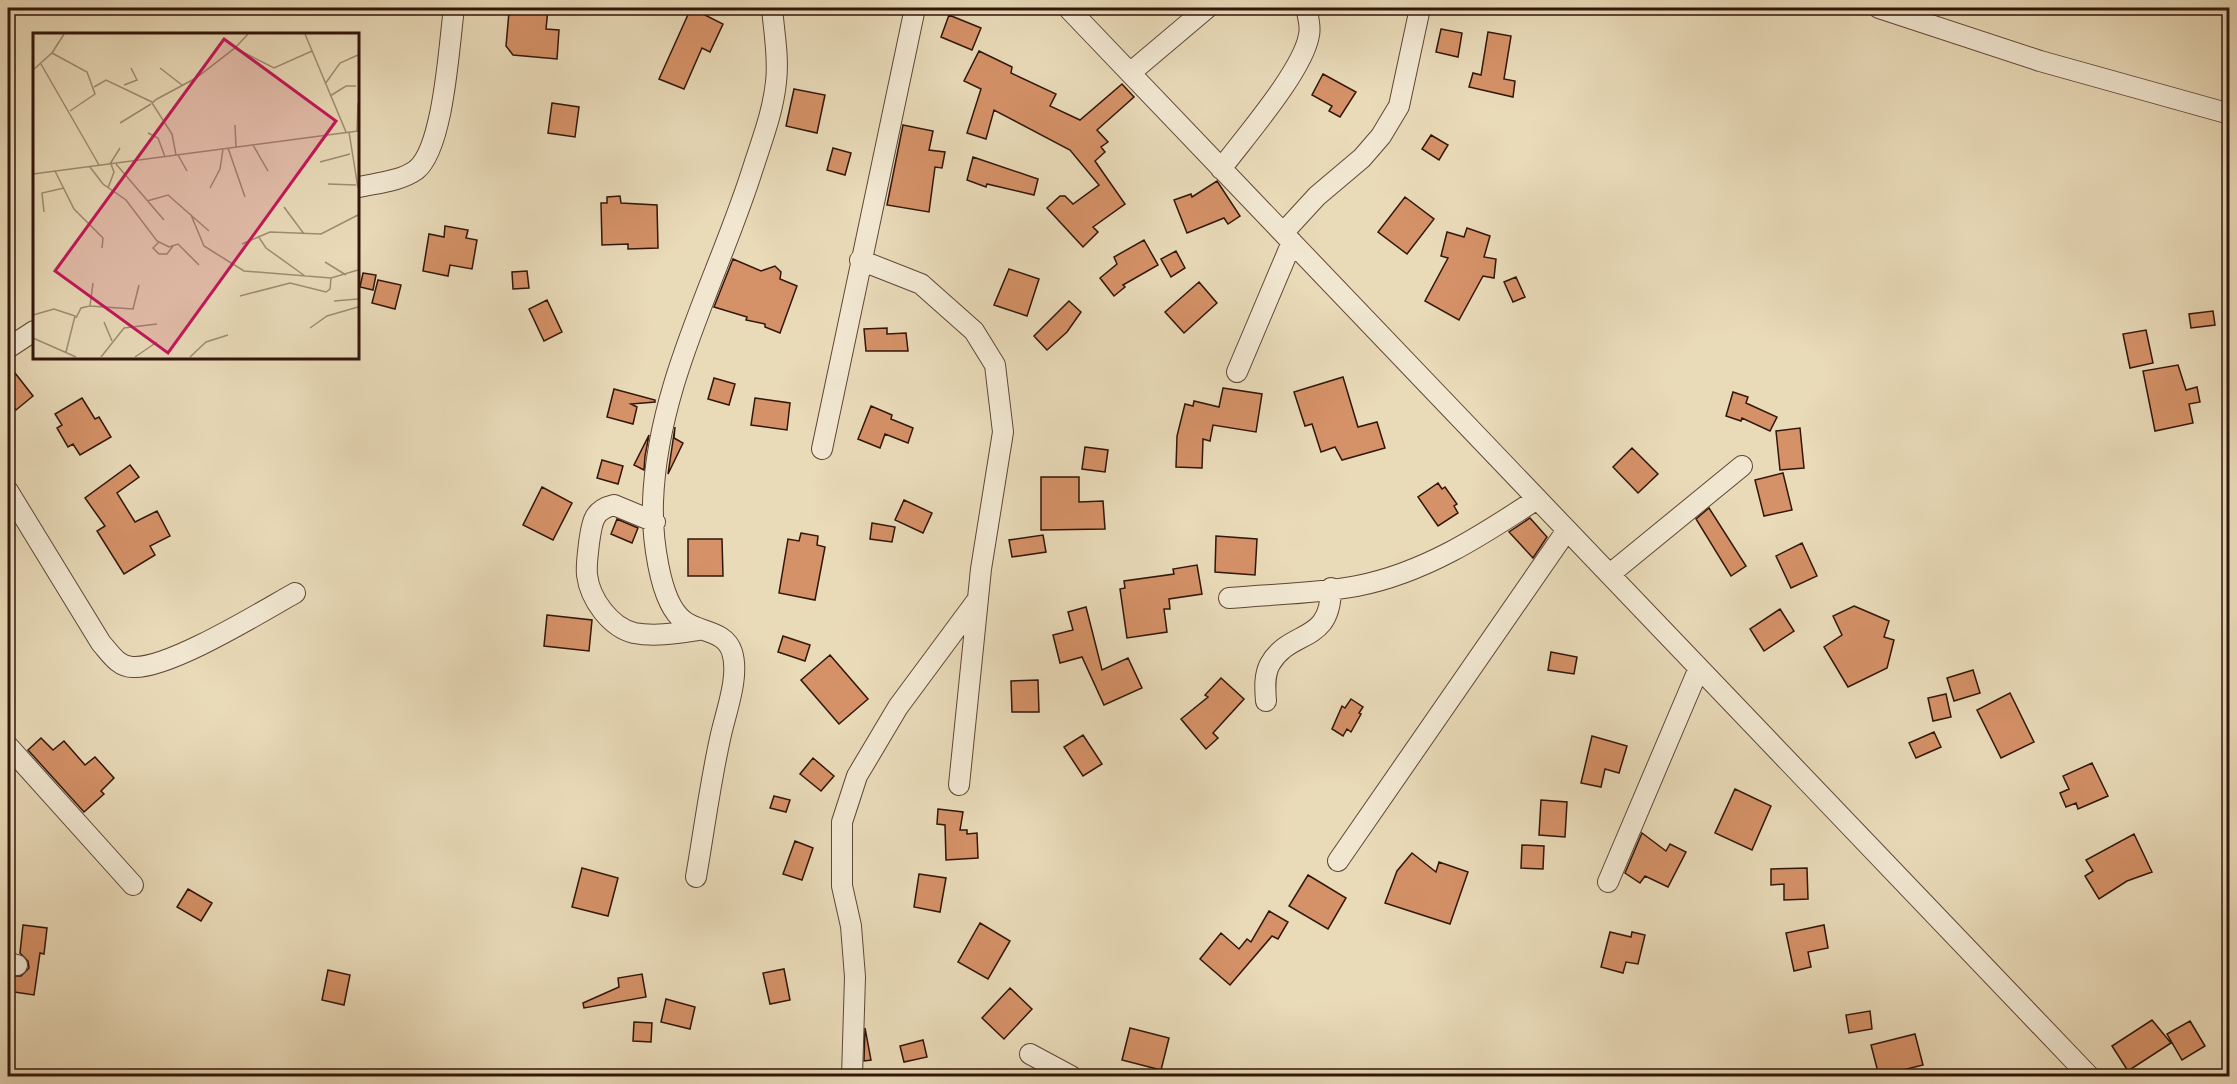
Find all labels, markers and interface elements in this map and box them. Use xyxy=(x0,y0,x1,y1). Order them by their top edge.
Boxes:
inset map xyxy=(33,33,358,358)

